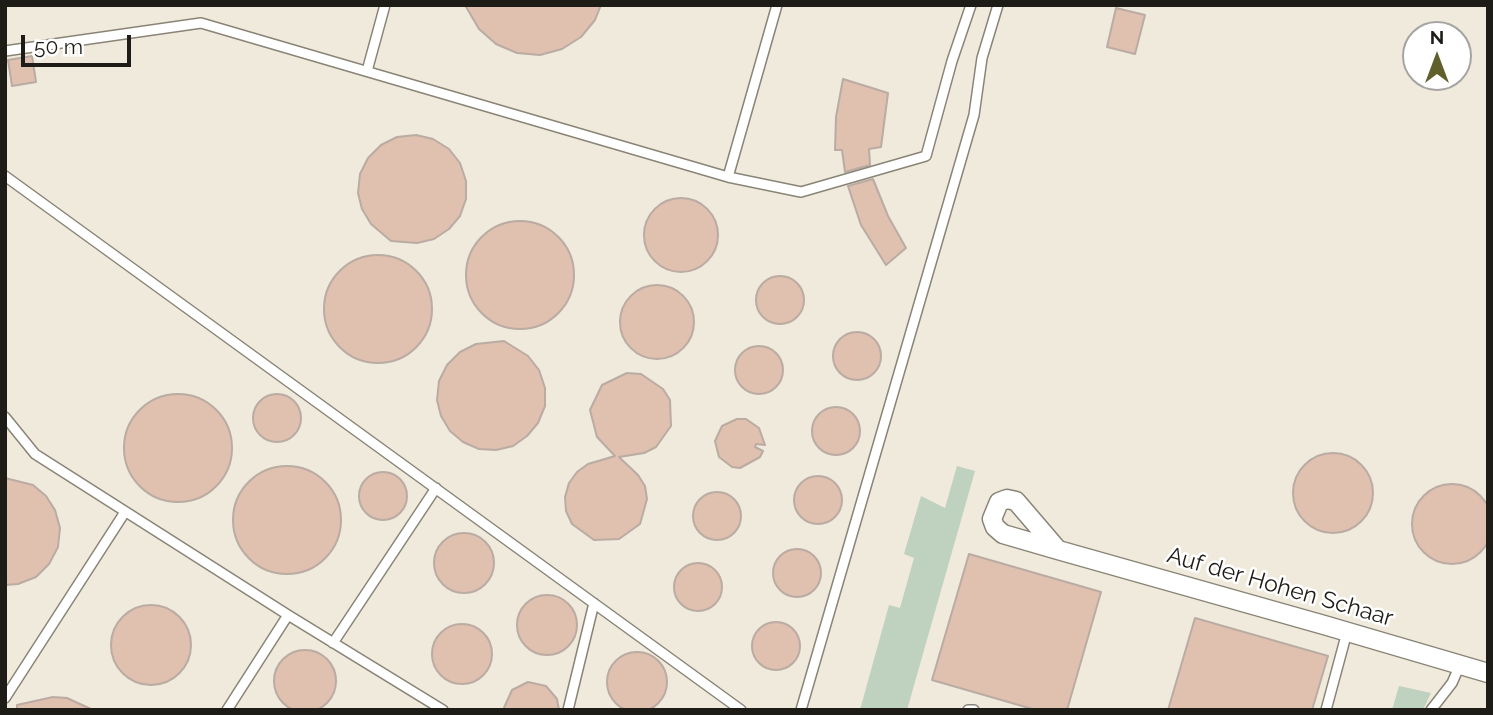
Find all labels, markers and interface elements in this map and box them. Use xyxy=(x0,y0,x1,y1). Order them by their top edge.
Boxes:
scale bar xyxy=(24,21,135,65)
north arrow xyxy=(1402,21,1472,91)
text: N xyxy=(1430,26,1444,48)
text: 50 m xyxy=(34,34,83,59)
street label: Auf der Hohen Schaar xyxy=(1164,541,1396,633)

